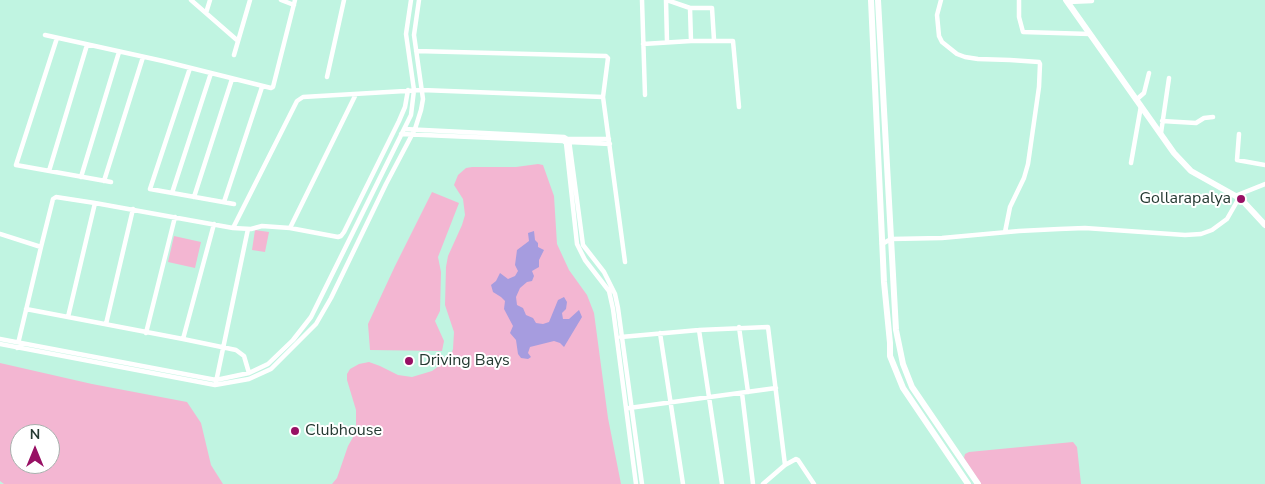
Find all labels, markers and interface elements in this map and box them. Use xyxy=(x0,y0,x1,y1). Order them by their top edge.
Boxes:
place label: Gollarapalya xyxy=(1140,189,1231,209)
marker: Gollarapalya xyxy=(1235,193,1247,205)
place label: Driving Bays xyxy=(419,351,510,371)
marker: Driving Bays xyxy=(403,355,415,367)
place label: Clubhouse xyxy=(305,421,382,441)
north arrow xyxy=(10,424,60,474)
text: N xyxy=(30,425,40,444)
marker: Clubhouse xyxy=(289,425,301,437)

